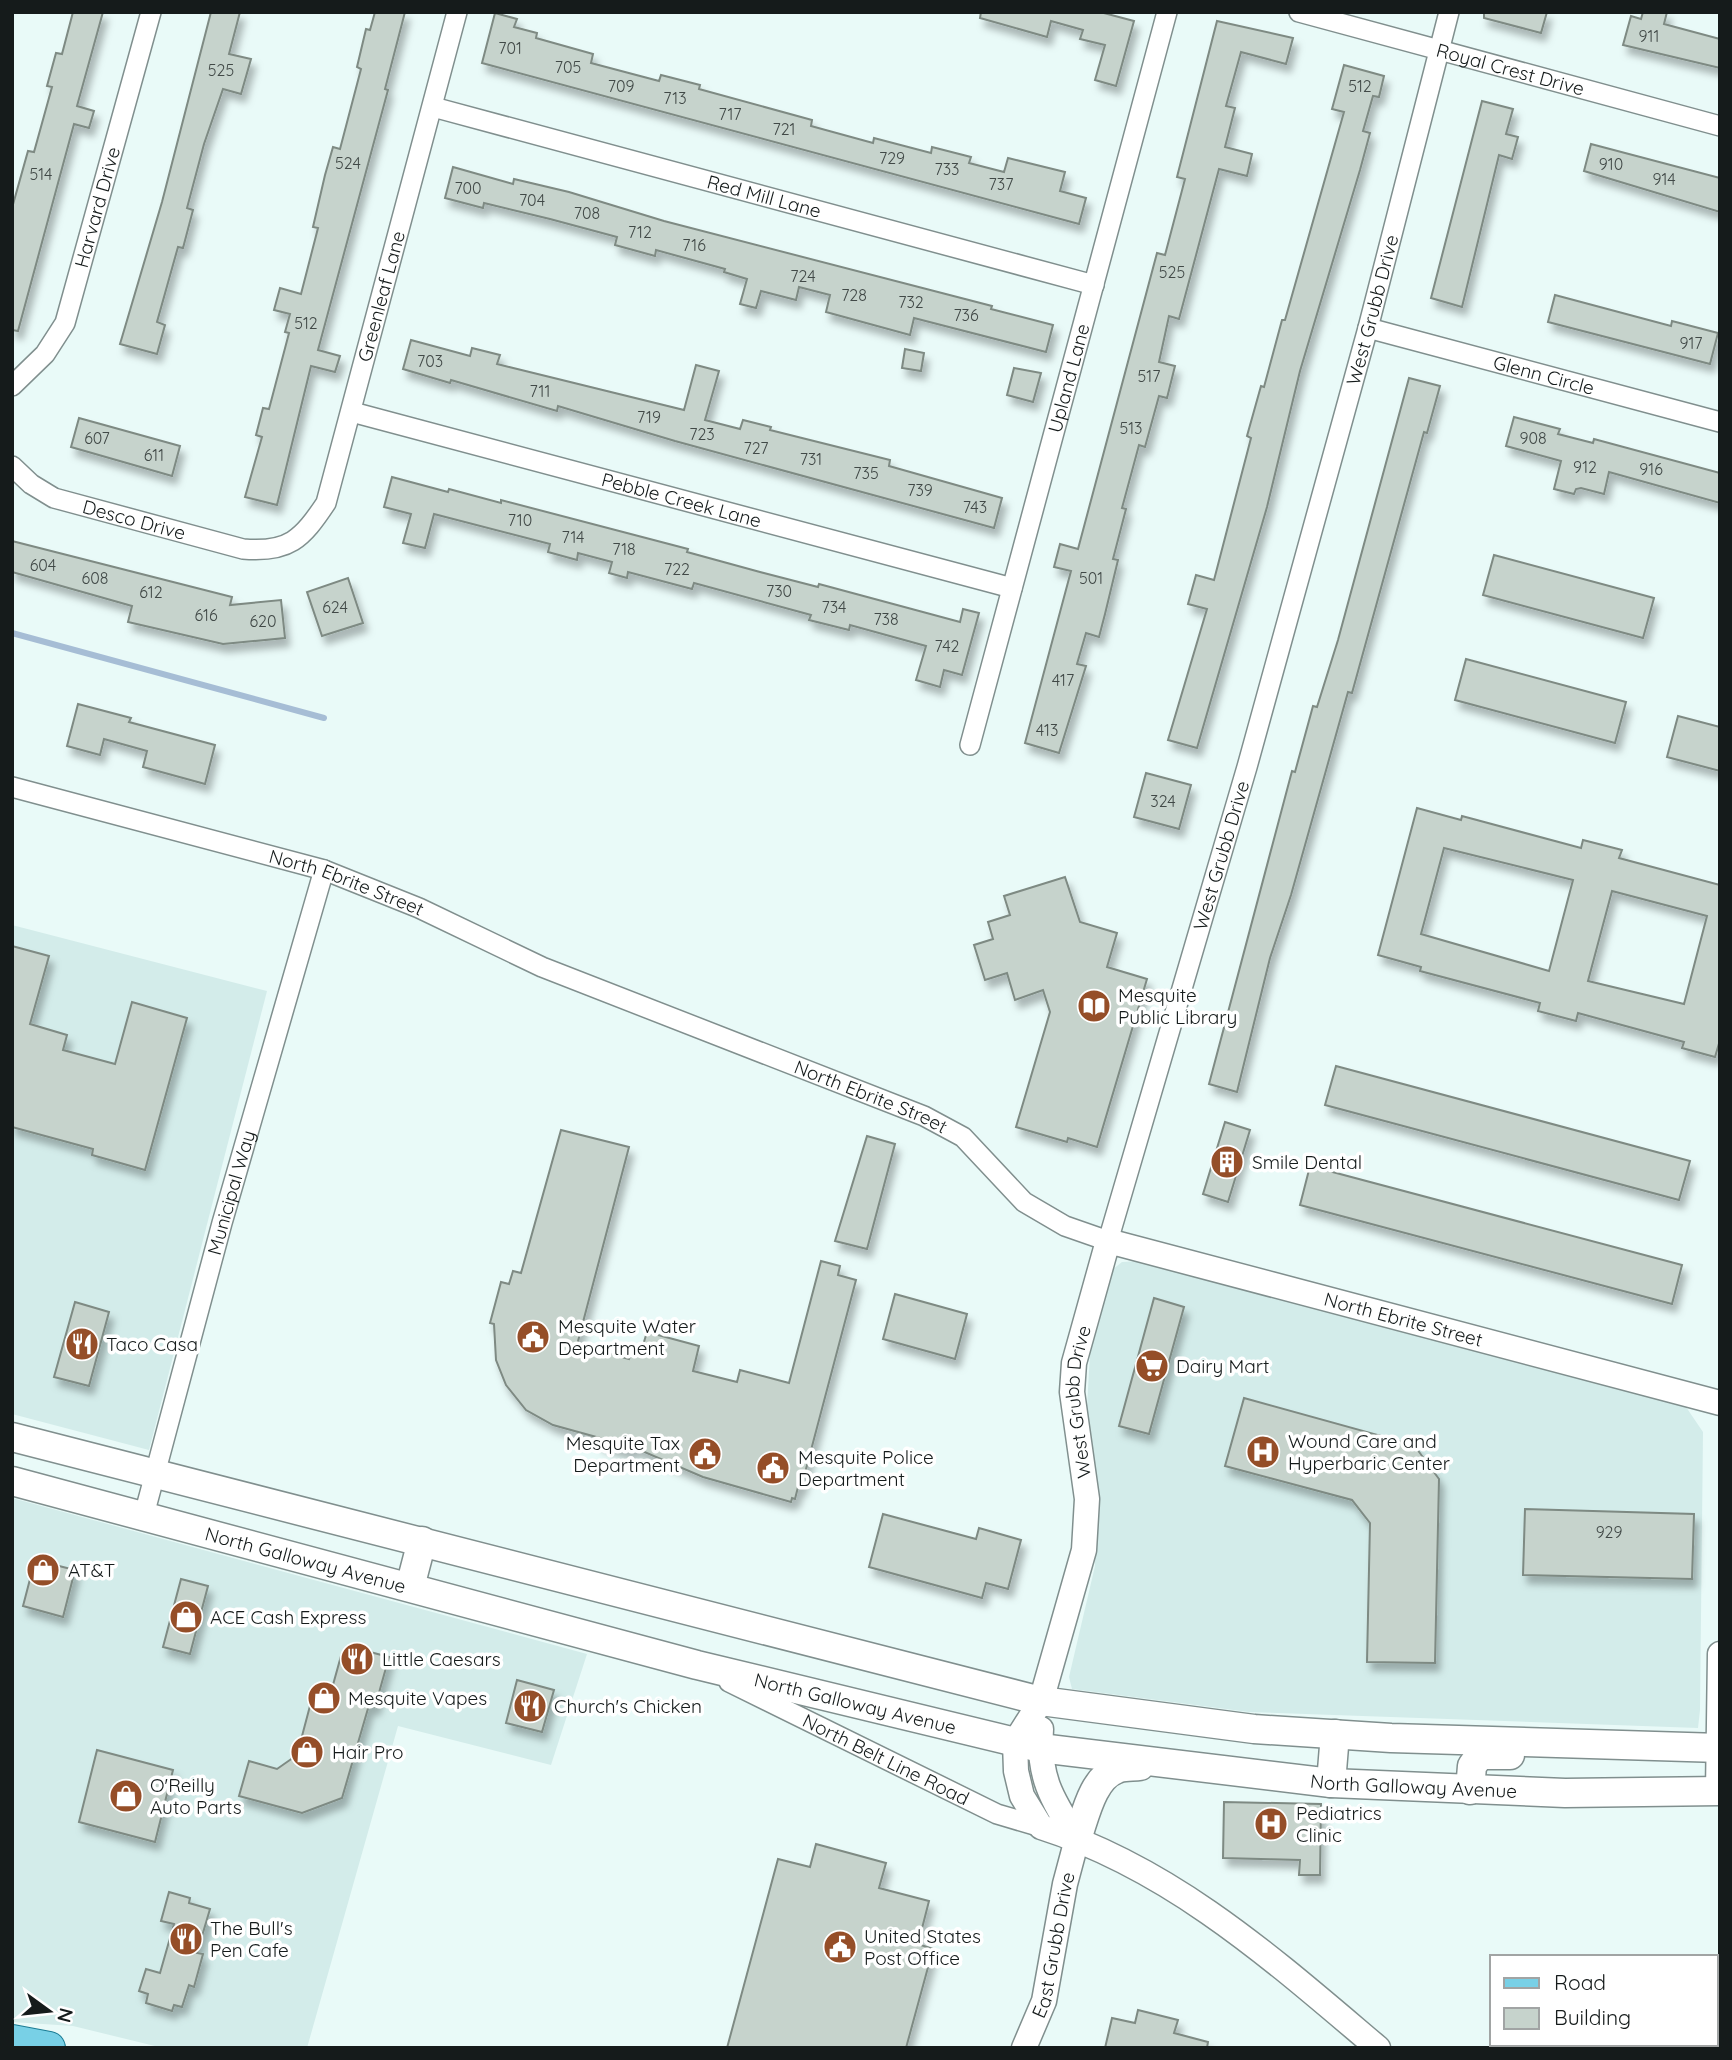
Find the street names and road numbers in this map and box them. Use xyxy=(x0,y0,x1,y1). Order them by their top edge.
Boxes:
street label: Royal Crest Drive xyxy=(1434,38,1587,101)
street label: Harvard Drive xyxy=(69,144,125,270)
street label: Red Mill Lane xyxy=(705,169,824,223)
street label: Greenleaf Lane xyxy=(352,228,410,364)
street label: West Grubb Drive xyxy=(1341,232,1403,388)
street label: Upland Lane xyxy=(1043,321,1095,435)
street label: Glenn Circle xyxy=(1491,350,1597,400)
street label: Pebble Creek Lane xyxy=(599,467,764,533)
street label: Desco Drive xyxy=(80,494,188,545)
street label: West Grubb Drive xyxy=(1188,778,1254,933)
street label: North Ebrite Street xyxy=(266,844,428,921)
street label: North Ebrite Street xyxy=(791,1055,952,1138)
street label: Municipal Way xyxy=(202,1127,260,1258)
street label: North Ebrite Street xyxy=(1322,1287,1485,1352)
street label: West Grubb Drive xyxy=(1059,1323,1096,1480)
street label: North Galloway Avenue xyxy=(203,1521,409,1598)
street label: North Galloway Avenue xyxy=(752,1667,959,1739)
street label: North Belt Line Road xyxy=(799,1708,973,1810)
street label: North Galloway Avenue xyxy=(1309,1769,1518,1803)
street label: East Grubb Drive xyxy=(1026,1869,1080,2022)

